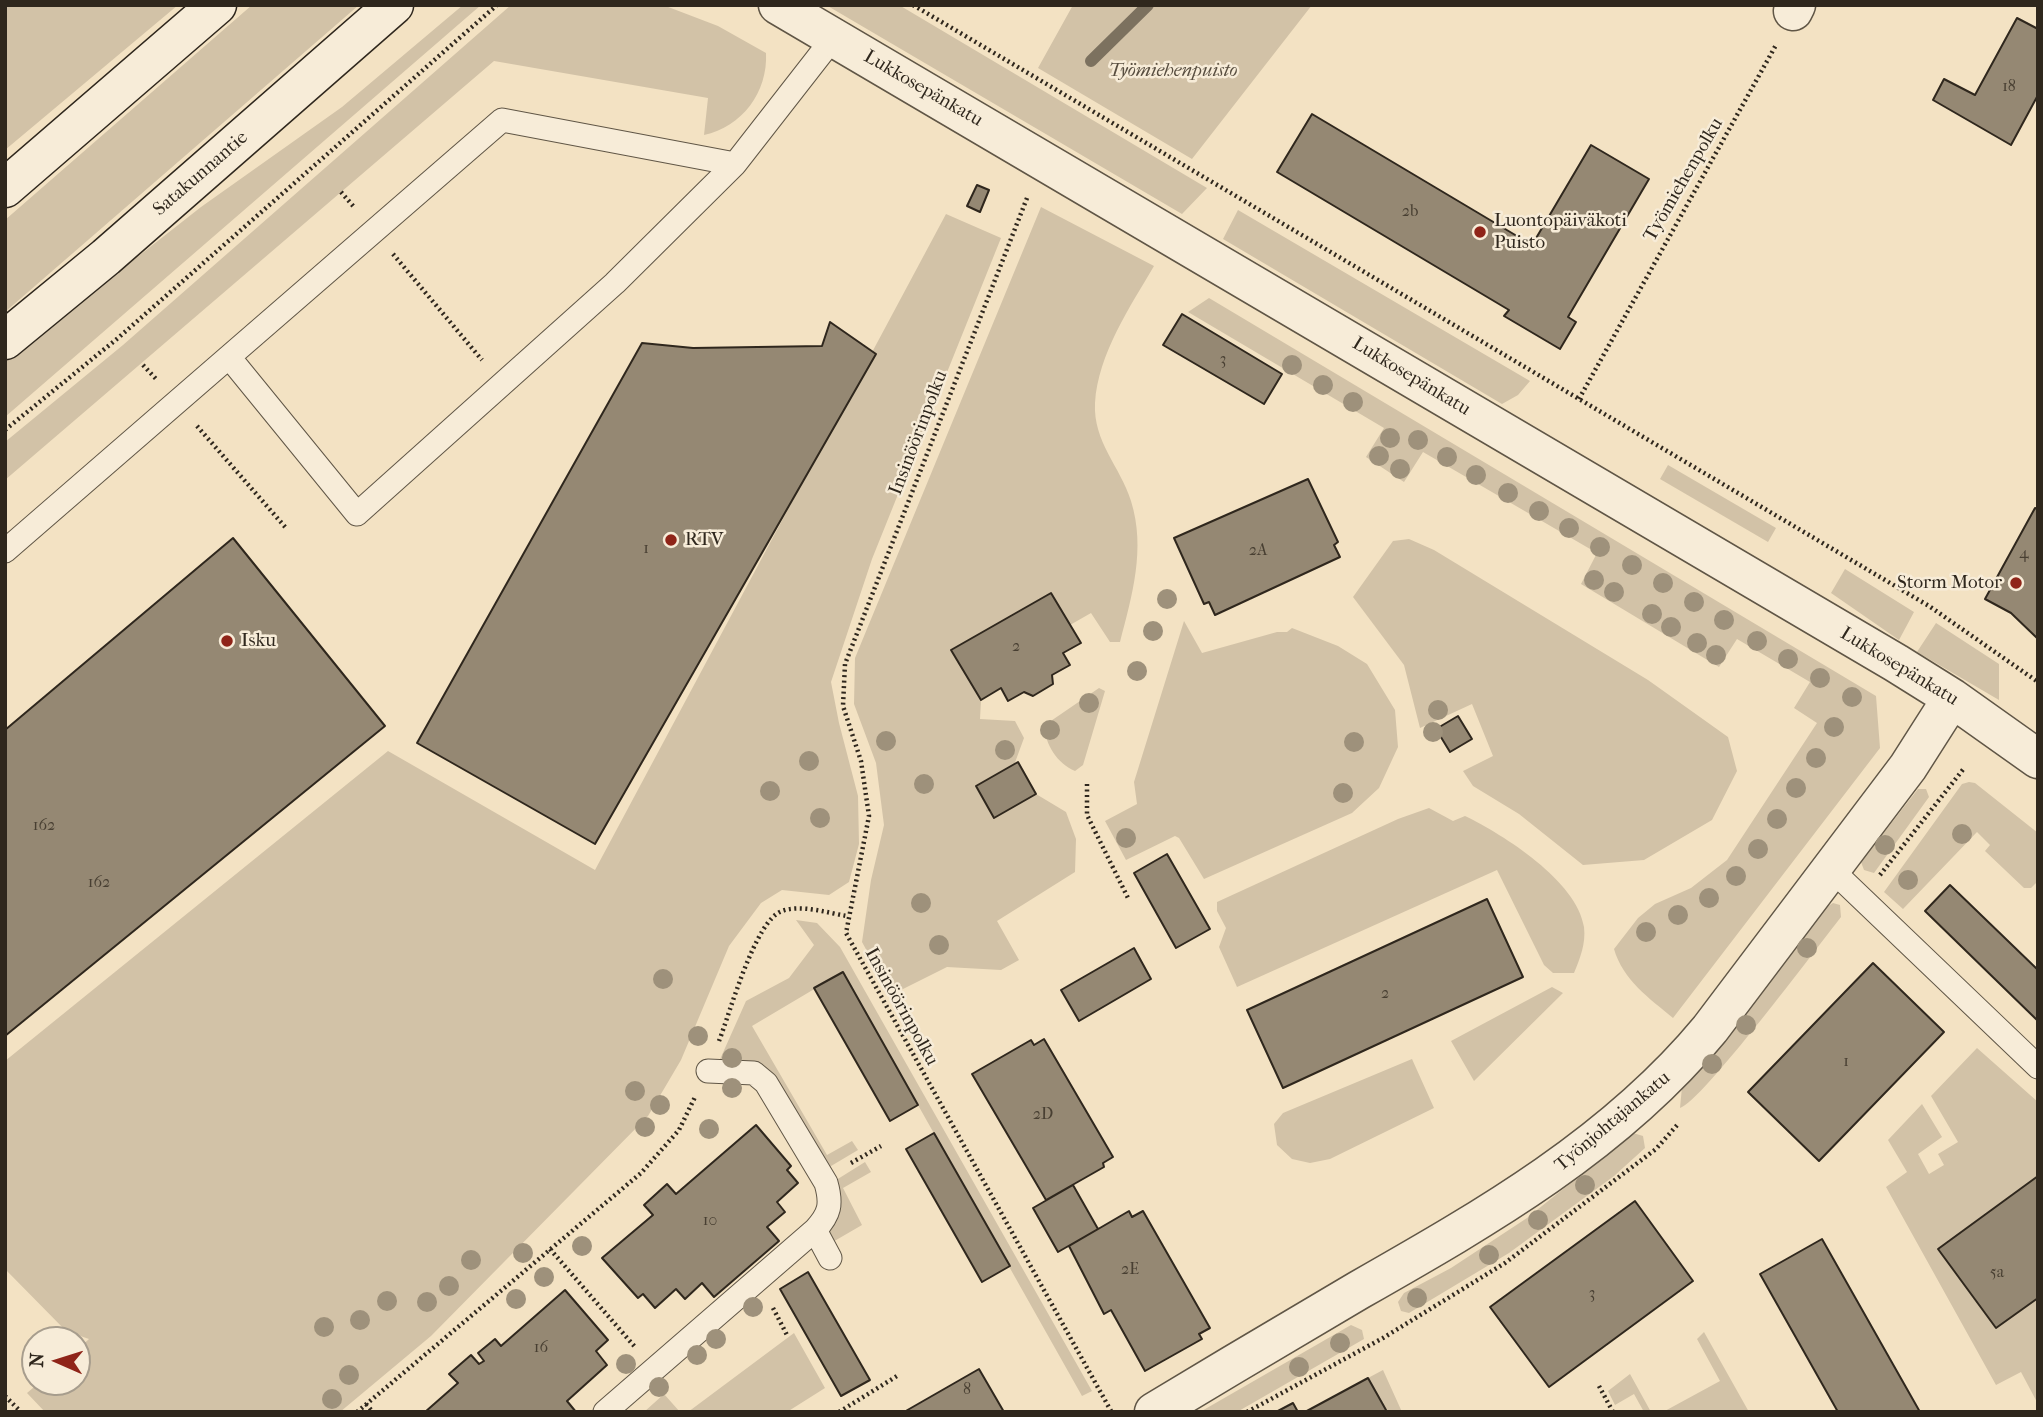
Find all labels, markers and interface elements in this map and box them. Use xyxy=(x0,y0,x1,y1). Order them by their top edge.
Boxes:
street label: Lukkosepänkatu xyxy=(859,46,987,132)
park label: Työmiehenpuisto xyxy=(1108,60,1238,82)
house number: 18 xyxy=(2002,77,2016,97)
street label: Työmiehenpolku xyxy=(1639,114,1729,246)
street label: Satakunnantie xyxy=(149,127,253,221)
house number: 2b xyxy=(1402,202,1418,222)
place label: Luontopäiväkoti Puisto xyxy=(1494,210,1627,254)
marker: Luontopäiväkoti Puisto xyxy=(1472,224,1488,240)
street label: Lukkosepänkatu xyxy=(1348,333,1474,421)
house number: 3 xyxy=(1220,350,1226,370)
street label: Insinöörinpolku xyxy=(885,368,953,498)
place label: RTV xyxy=(685,529,723,551)
marker: RTV xyxy=(663,532,679,548)
house number: 1 xyxy=(643,539,649,559)
house number: 2A xyxy=(1249,541,1267,561)
house number: 4 xyxy=(2019,544,2029,564)
place label: Storm Motor xyxy=(1897,572,2002,594)
marker: Storm Motor xyxy=(2008,575,2024,591)
street label: Lukkosepänkatu xyxy=(1836,623,1962,711)
place label: Isku xyxy=(241,630,276,652)
marker: Isku xyxy=(219,633,235,649)
house number: 2 xyxy=(1012,637,1020,657)
house number: 162 xyxy=(33,816,55,836)
house number: 162 xyxy=(88,873,110,893)
street label: Insinöörinpolku xyxy=(859,944,943,1070)
house number: 2 xyxy=(1381,984,1389,1004)
house number: 1 xyxy=(1843,1052,1849,1072)
street label: Työnjohtajankatu xyxy=(1551,1067,1675,1177)
house number: 2D xyxy=(1033,1105,1053,1125)
house number: 10 xyxy=(703,1211,717,1231)
house number: 2E xyxy=(1121,1260,1139,1280)
house number: 5a xyxy=(1990,1263,2004,1283)
house number: 3 xyxy=(1589,1284,1595,1304)
north arrow xyxy=(21,1326,91,1396)
house number: 16 xyxy=(534,1338,548,1358)
text: N xyxy=(26,1352,48,1368)
house number: 8 xyxy=(963,1380,971,1400)

